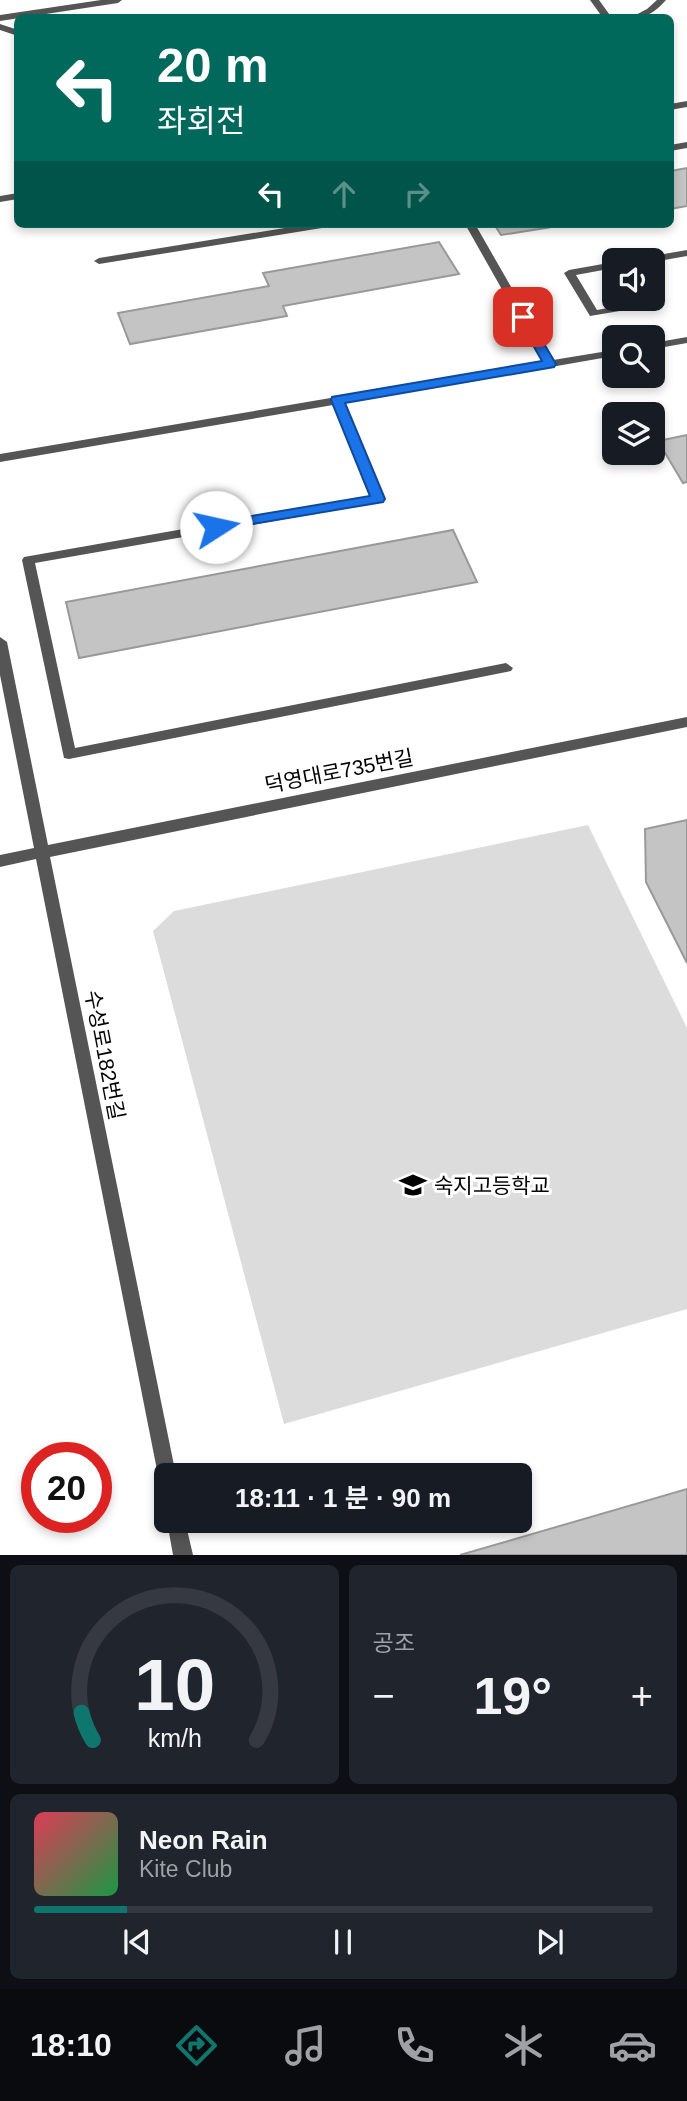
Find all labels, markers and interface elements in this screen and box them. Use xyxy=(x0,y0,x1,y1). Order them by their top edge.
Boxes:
text: 20 m xyxy=(157,38,269,92)
icon: left xyxy=(42,42,133,133)
text: 좌회전 xyxy=(157,103,245,139)
icon: left xyxy=(252,175,290,213)
icon: ahead xyxy=(325,175,363,213)
icon: right xyxy=(398,175,436,213)
map controls xyxy=(602,248,665,465)
button: sound xyxy=(602,248,665,311)
pin xyxy=(493,287,553,347)
icon: arrive xyxy=(504,298,542,336)
button: search xyxy=(602,325,665,388)
button: layers xyxy=(602,402,665,465)
position arrow xyxy=(179,490,253,564)
street label: 덕영대로735번길 xyxy=(263,745,415,797)
street label: 수성로182번길 xyxy=(81,988,129,1122)
school or university icon: 숙지고등학교 xyxy=(398,1170,428,1200)
place label: 숙지고등학교 xyxy=(434,1174,550,1197)
speed limit sign: 20 xyxy=(21,1442,112,1533)
text: 18:11 · 1 분 · 90 m xyxy=(235,1483,451,1513)
text: 공조 xyxy=(373,1630,415,1656)
text: 10 xyxy=(134,1645,215,1726)
text: 19° xyxy=(473,1667,552,1725)
text: − xyxy=(373,1675,395,1717)
text: + xyxy=(631,1675,653,1717)
text: km/h xyxy=(147,1724,201,1752)
text: Neon Rain xyxy=(139,1825,268,1855)
text: Kite Club xyxy=(139,1856,232,1882)
icon: previous xyxy=(118,1923,156,1961)
icon: pause xyxy=(324,1923,362,1961)
icon: next xyxy=(531,1923,569,1961)
icon: directions xyxy=(172,2021,221,2070)
icon: music xyxy=(281,2021,330,2070)
icon: phone xyxy=(390,2021,439,2070)
icon: climate xyxy=(499,2021,548,2070)
icon: car xyxy=(608,2021,657,2070)
text: 18:10 xyxy=(30,2027,112,2063)

